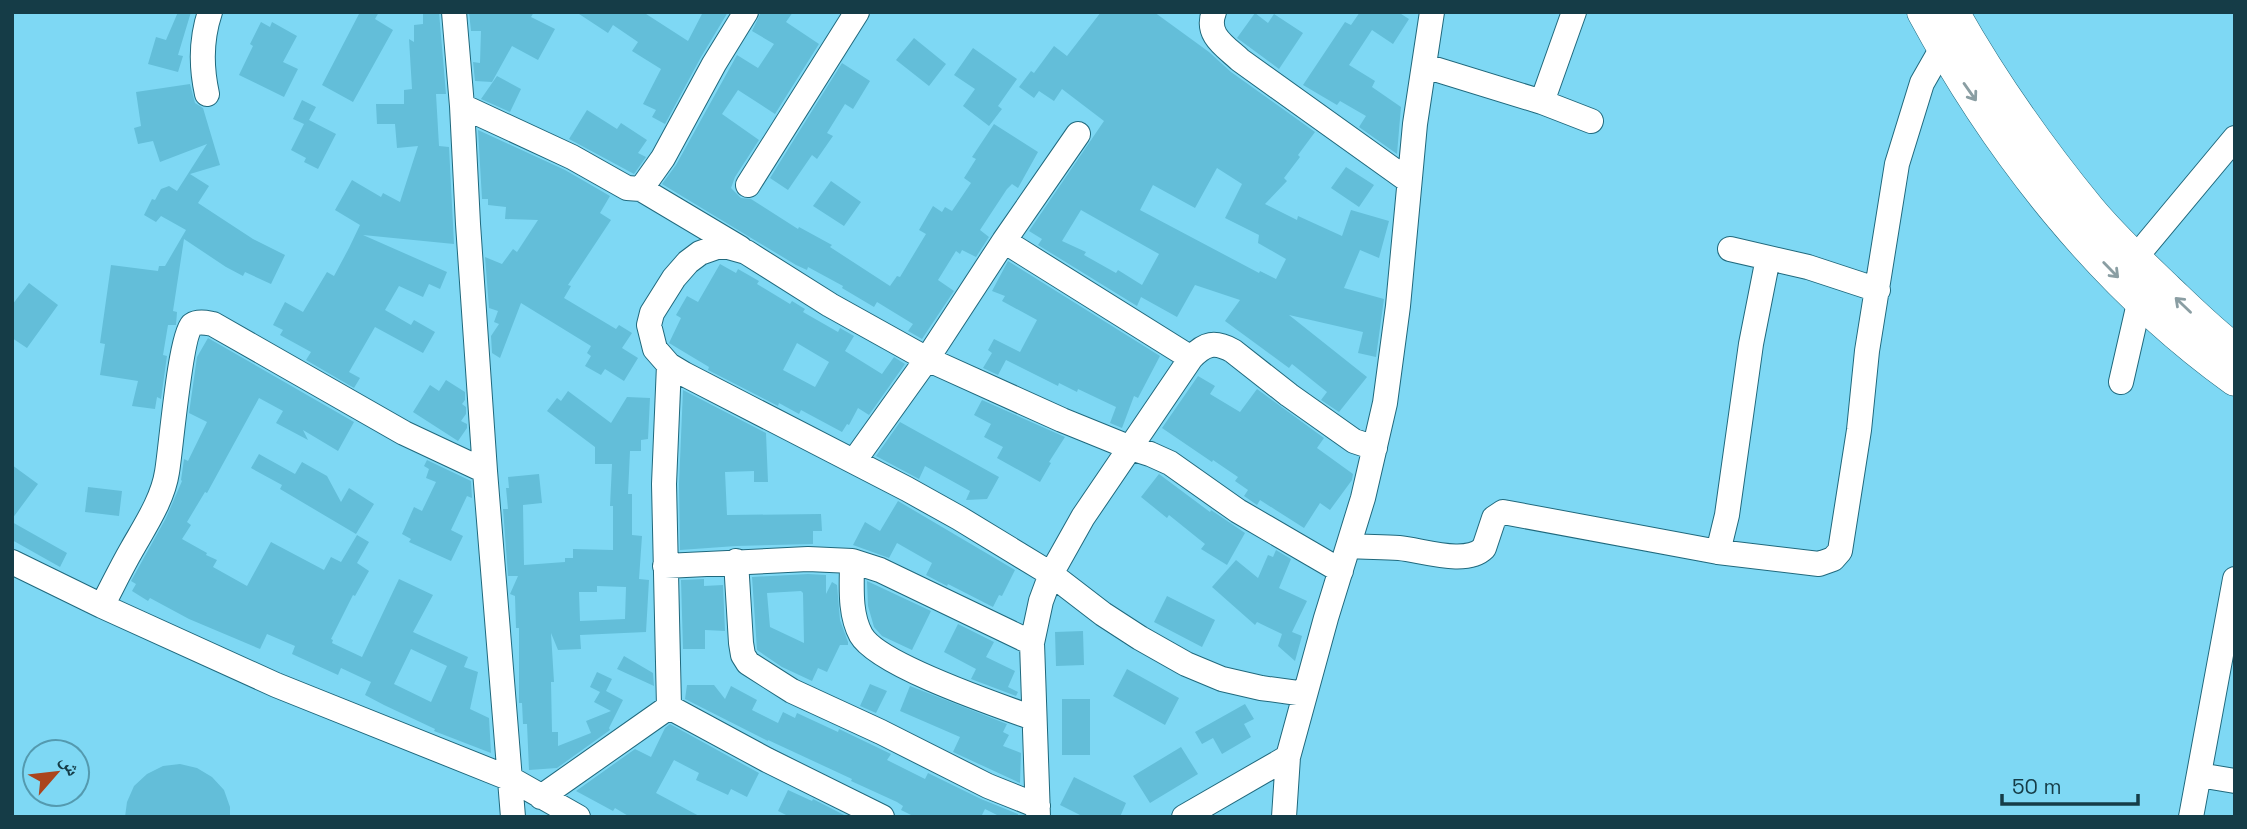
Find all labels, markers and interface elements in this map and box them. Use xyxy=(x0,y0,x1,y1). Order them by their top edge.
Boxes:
one-way arrow xyxy=(1963,82,1977,101)
one-way arrow xyxy=(2102,261,2119,278)
one-way arrow xyxy=(2175,296,2192,313)
north arrow xyxy=(21,738,91,808)
text: ش xyxy=(55,750,86,780)
scale bar xyxy=(2002,762,2138,806)
text: 50 m xyxy=(2012,773,2062,800)

